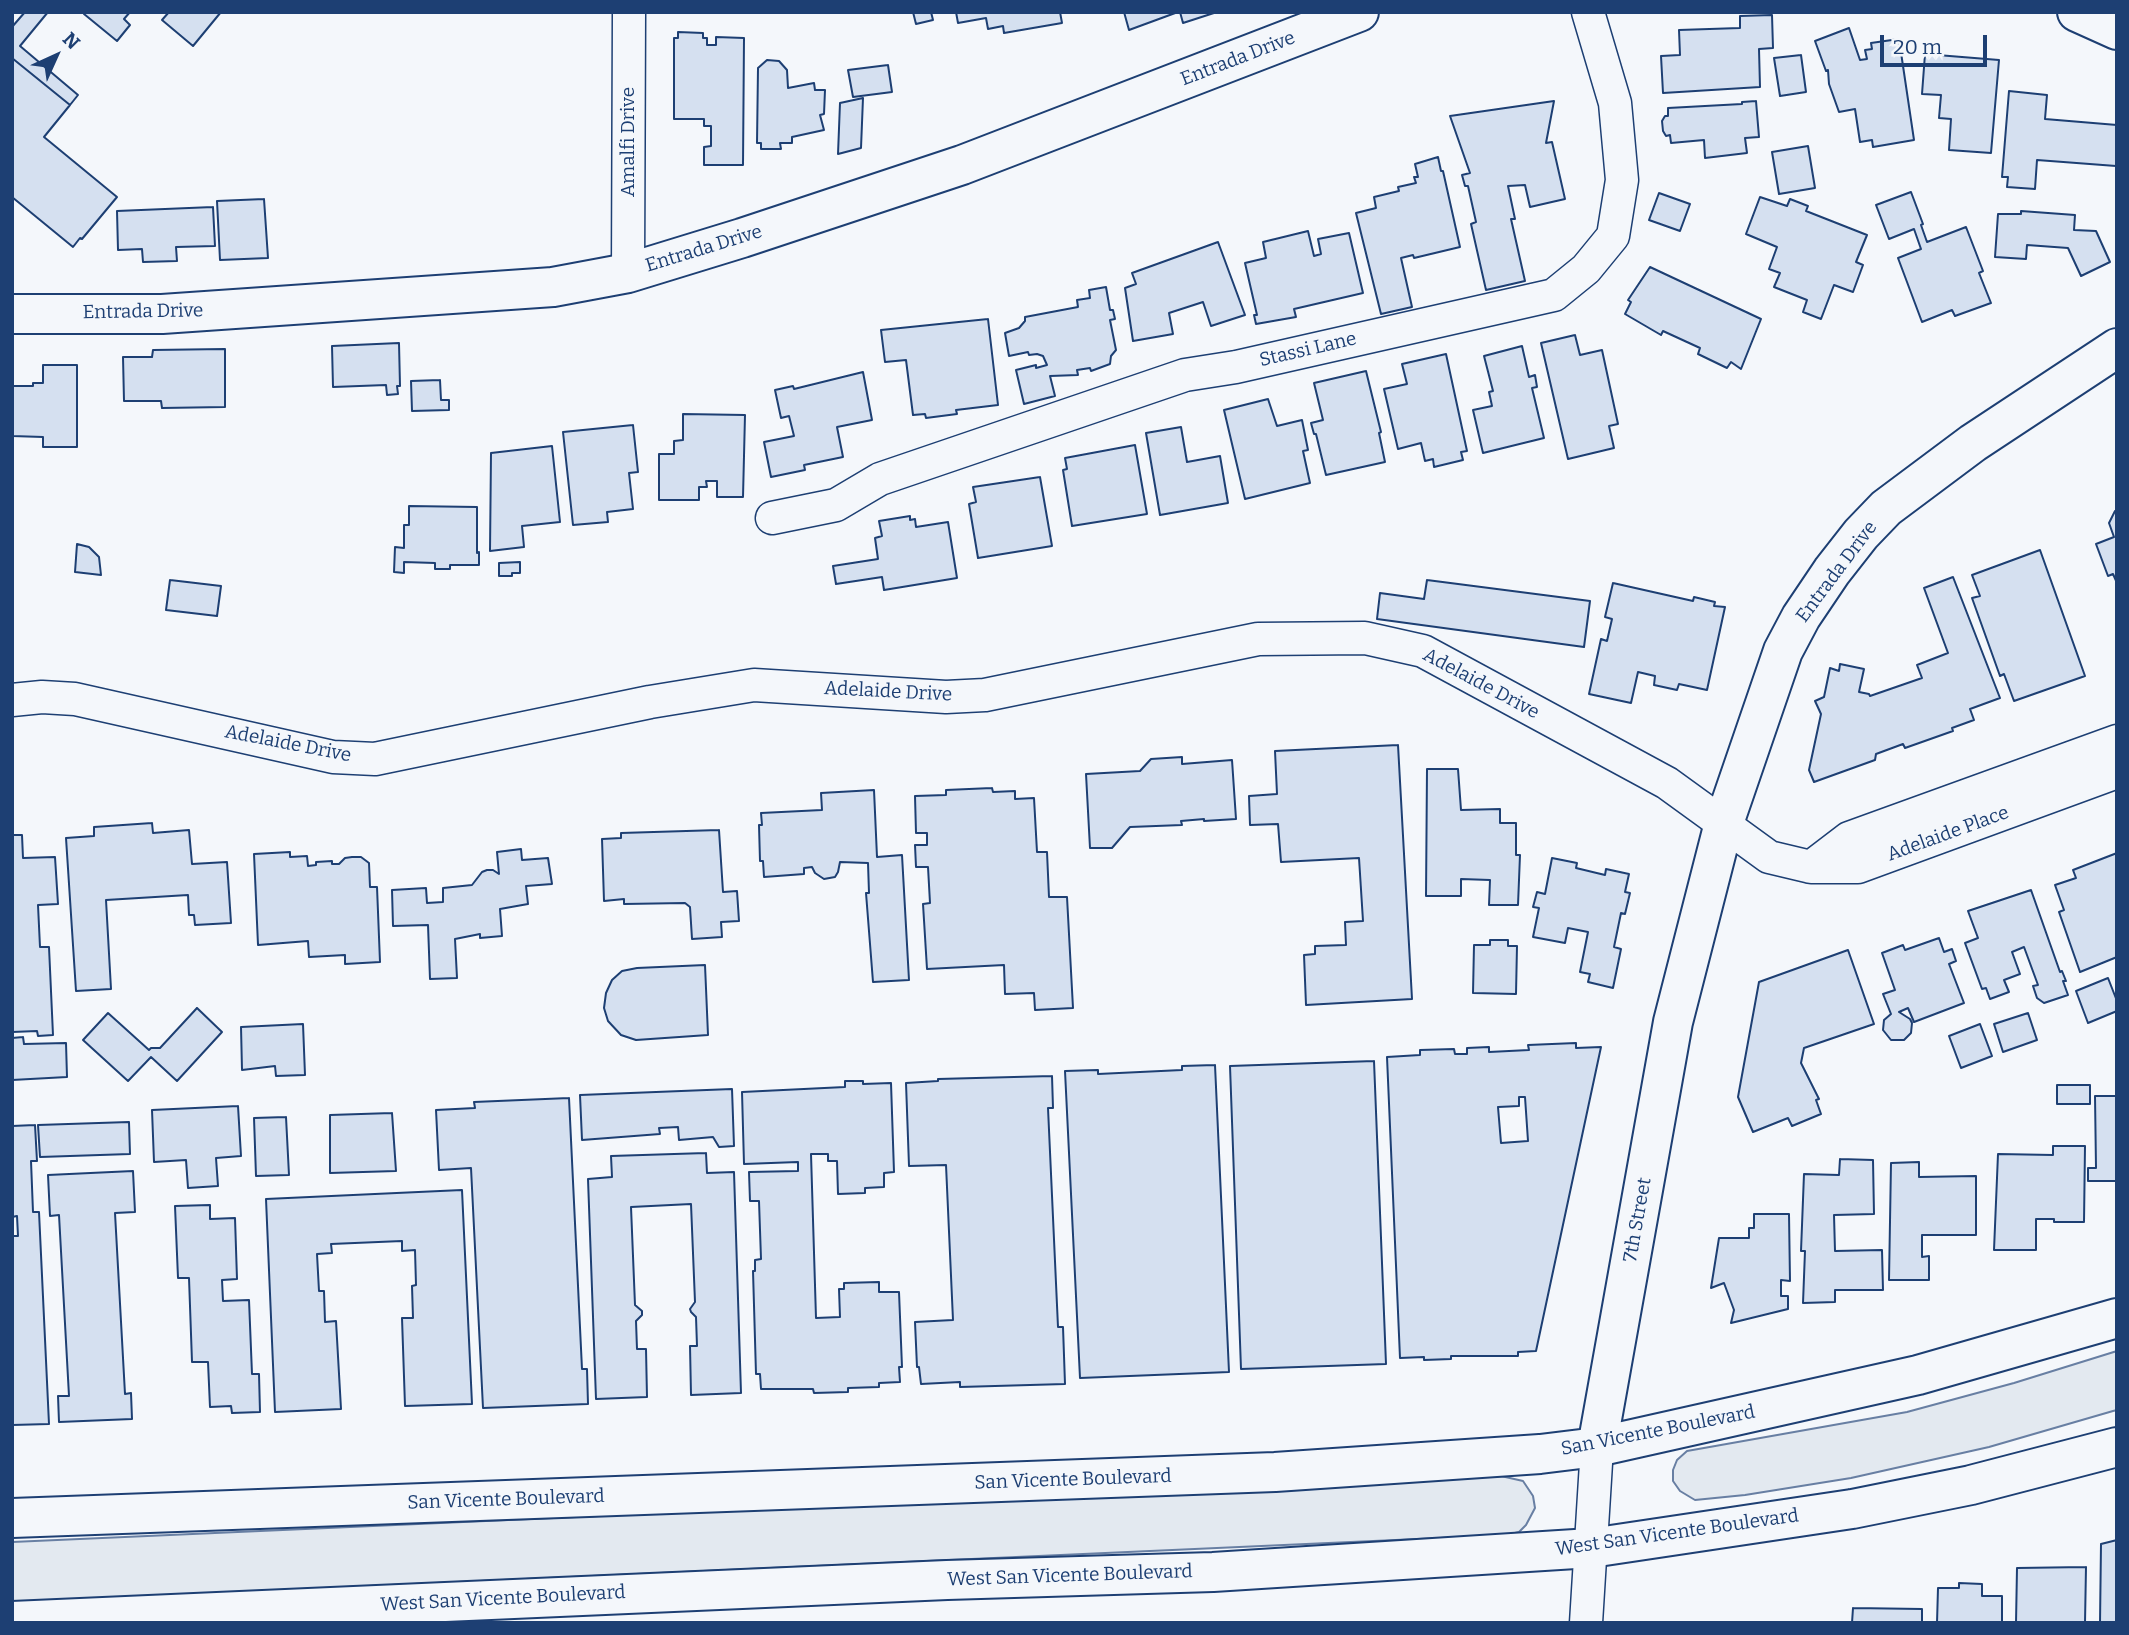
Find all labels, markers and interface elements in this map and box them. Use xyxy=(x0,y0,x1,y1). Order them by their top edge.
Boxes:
north arrow xyxy=(21,21,91,91)
scale bar xyxy=(1884,21,1991,65)
text: N xyxy=(58,27,85,54)
street label: Entrada Drive xyxy=(1178,27,1298,91)
text: 20 m xyxy=(1893,34,1942,60)
street label: Amalfi Drive xyxy=(618,87,640,197)
street label: Entrada Drive xyxy=(643,220,765,278)
street label: Entrada Drive xyxy=(82,300,204,324)
street label: Stassi Lane xyxy=(1257,328,1359,372)
street label: Entrada Drive xyxy=(1792,517,1882,627)
street label: Adelaide Drive xyxy=(1419,644,1543,724)
street label: Adelaide Drive xyxy=(823,677,953,707)
street label: Adelaide Drive xyxy=(223,721,353,767)
street label: Adelaide Place xyxy=(1884,801,2012,867)
street label: 7th Street xyxy=(1619,1176,1657,1264)
street label: San Vicente Boulevard xyxy=(1559,1401,1757,1461)
street label: San Vicente Boulevard xyxy=(974,1465,1172,1495)
street label: San Vicente Boulevard xyxy=(407,1485,605,1515)
street label: West San Vicente Boulevard xyxy=(1554,1505,1800,1561)
street label: West San Vicente Boulevard xyxy=(947,1560,1193,1592)
street label: West San Vicente Boulevard xyxy=(380,1581,626,1617)

